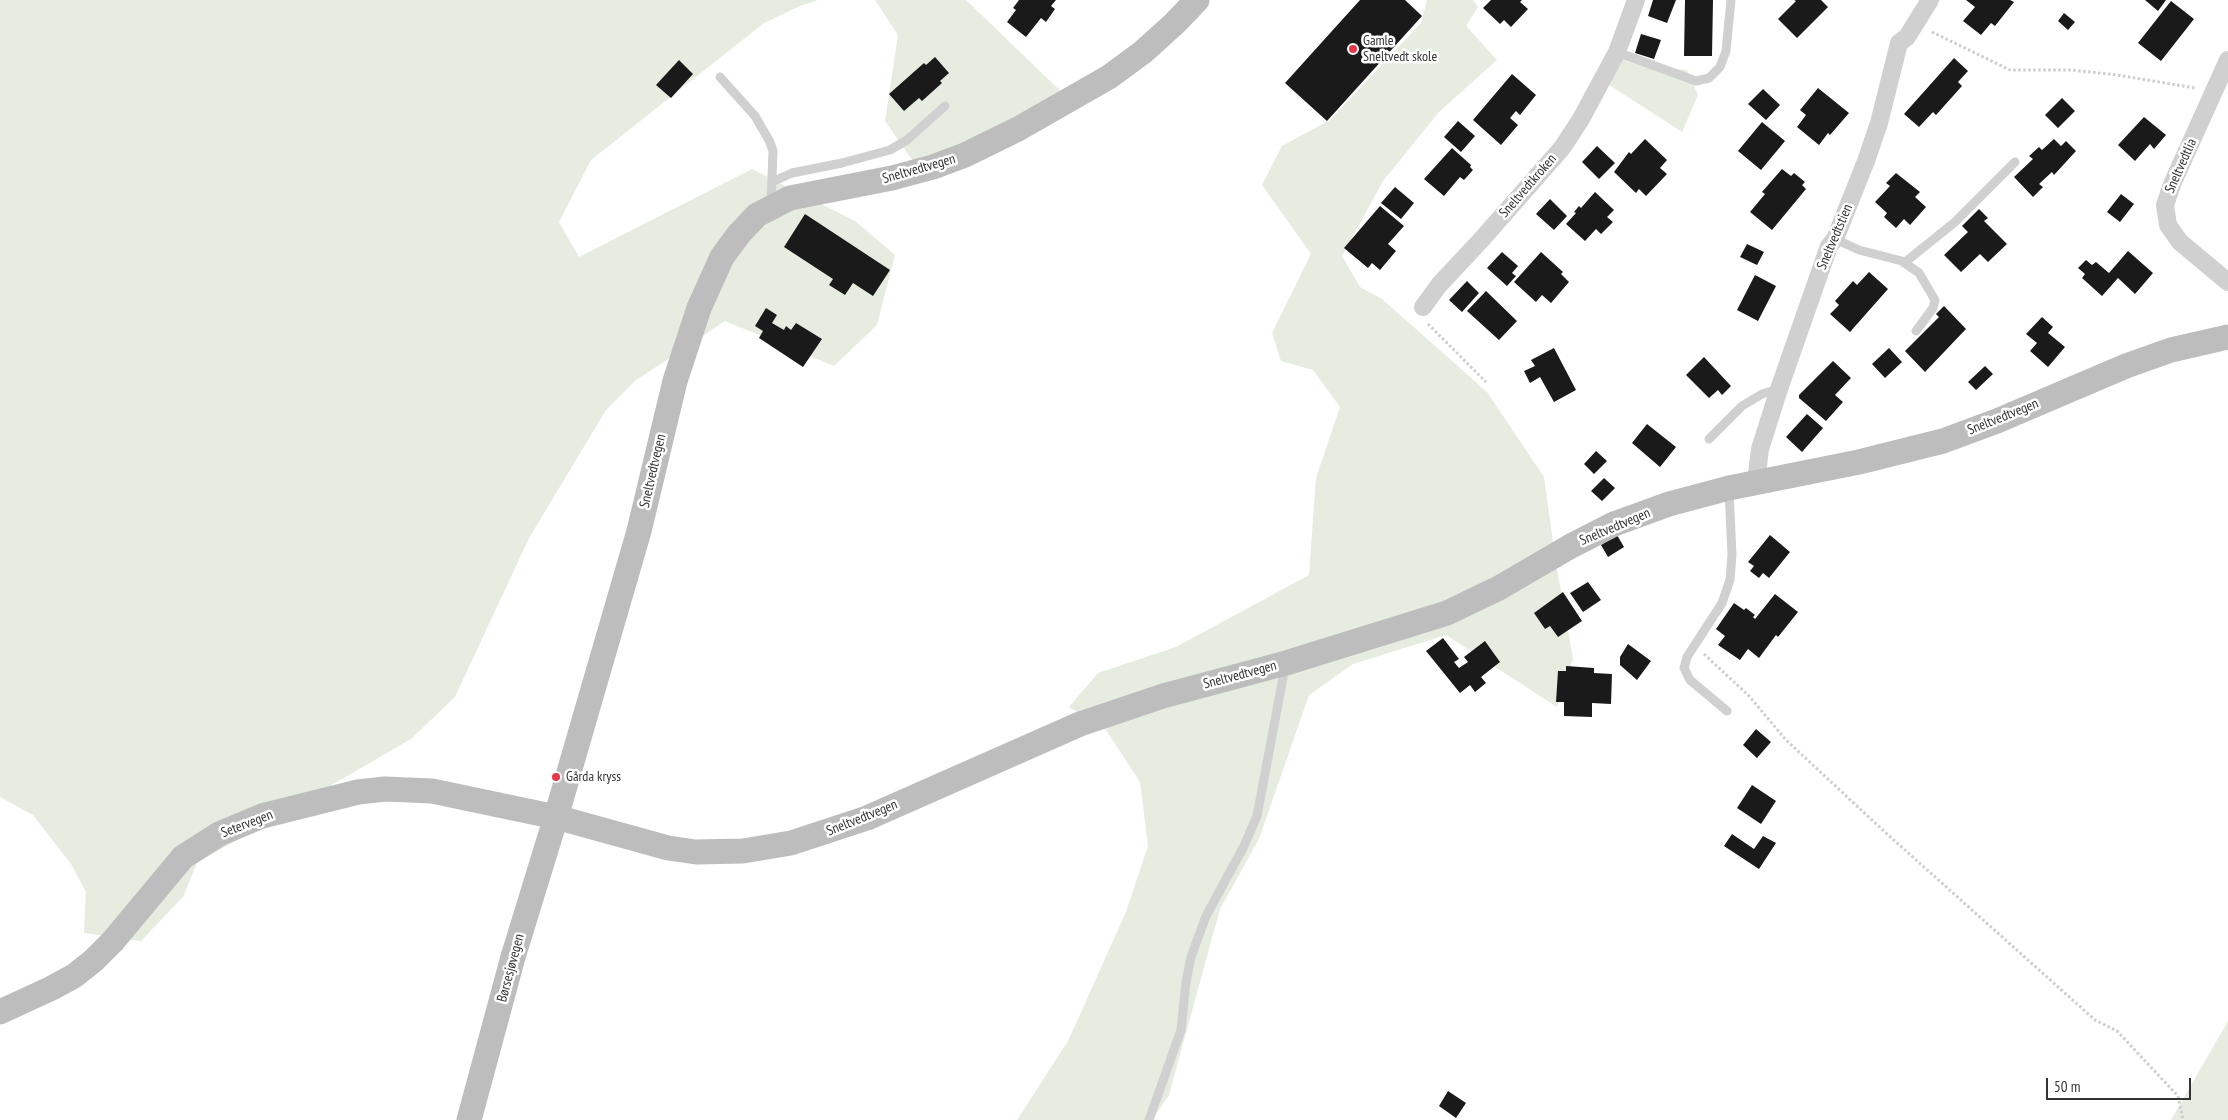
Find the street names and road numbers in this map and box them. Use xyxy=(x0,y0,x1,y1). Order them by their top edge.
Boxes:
street label: Sneltvedtlia xyxy=(2162,136,2200,196)
street label: Sneltvedtvegen xyxy=(881,151,957,187)
street label: Sneltvedtkroken xyxy=(1496,151,1560,221)
street label: Sneltvedtstien xyxy=(1814,202,1856,272)
street label: Sneltvedtvegen xyxy=(1965,395,2041,439)
street label: Sneltvedtvegen xyxy=(636,433,670,509)
street label: Sneltvedtvegen xyxy=(1577,505,1653,549)
street label: Sneltvedtvegen xyxy=(1202,657,1278,693)
street label: Sneltvedtvegen xyxy=(824,796,900,840)
street label: Setervegen xyxy=(219,806,275,842)
street label: Børsesjøvegen xyxy=(494,932,528,1004)

